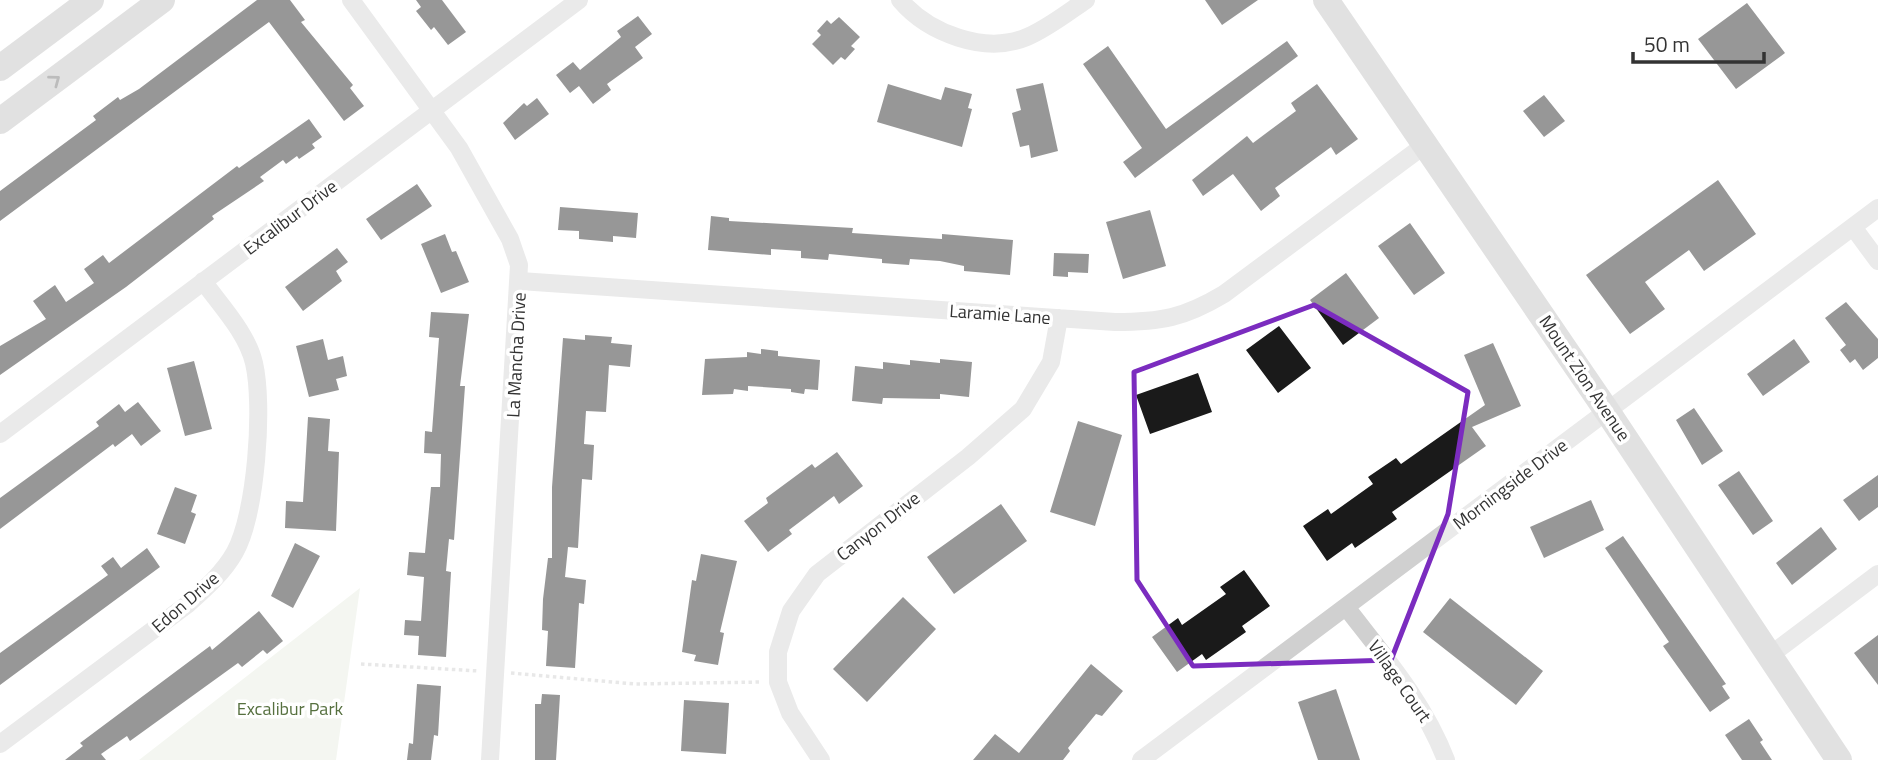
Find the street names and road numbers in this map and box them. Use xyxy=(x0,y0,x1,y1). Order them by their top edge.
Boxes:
street label: Excalibur Drive xyxy=(237,173,343,261)
street label: La Mancha Drive xyxy=(499,292,533,418)
street label: Laramie Lane xyxy=(949,297,1051,331)
street label: Mount Zion Avenue xyxy=(1533,310,1637,446)
street label: Morningside Drive xyxy=(1447,432,1573,536)
street label: Canyon Drive xyxy=(831,485,925,567)
street label: Edon Drive xyxy=(145,565,225,639)
street label: Village Court xyxy=(1362,634,1439,728)

